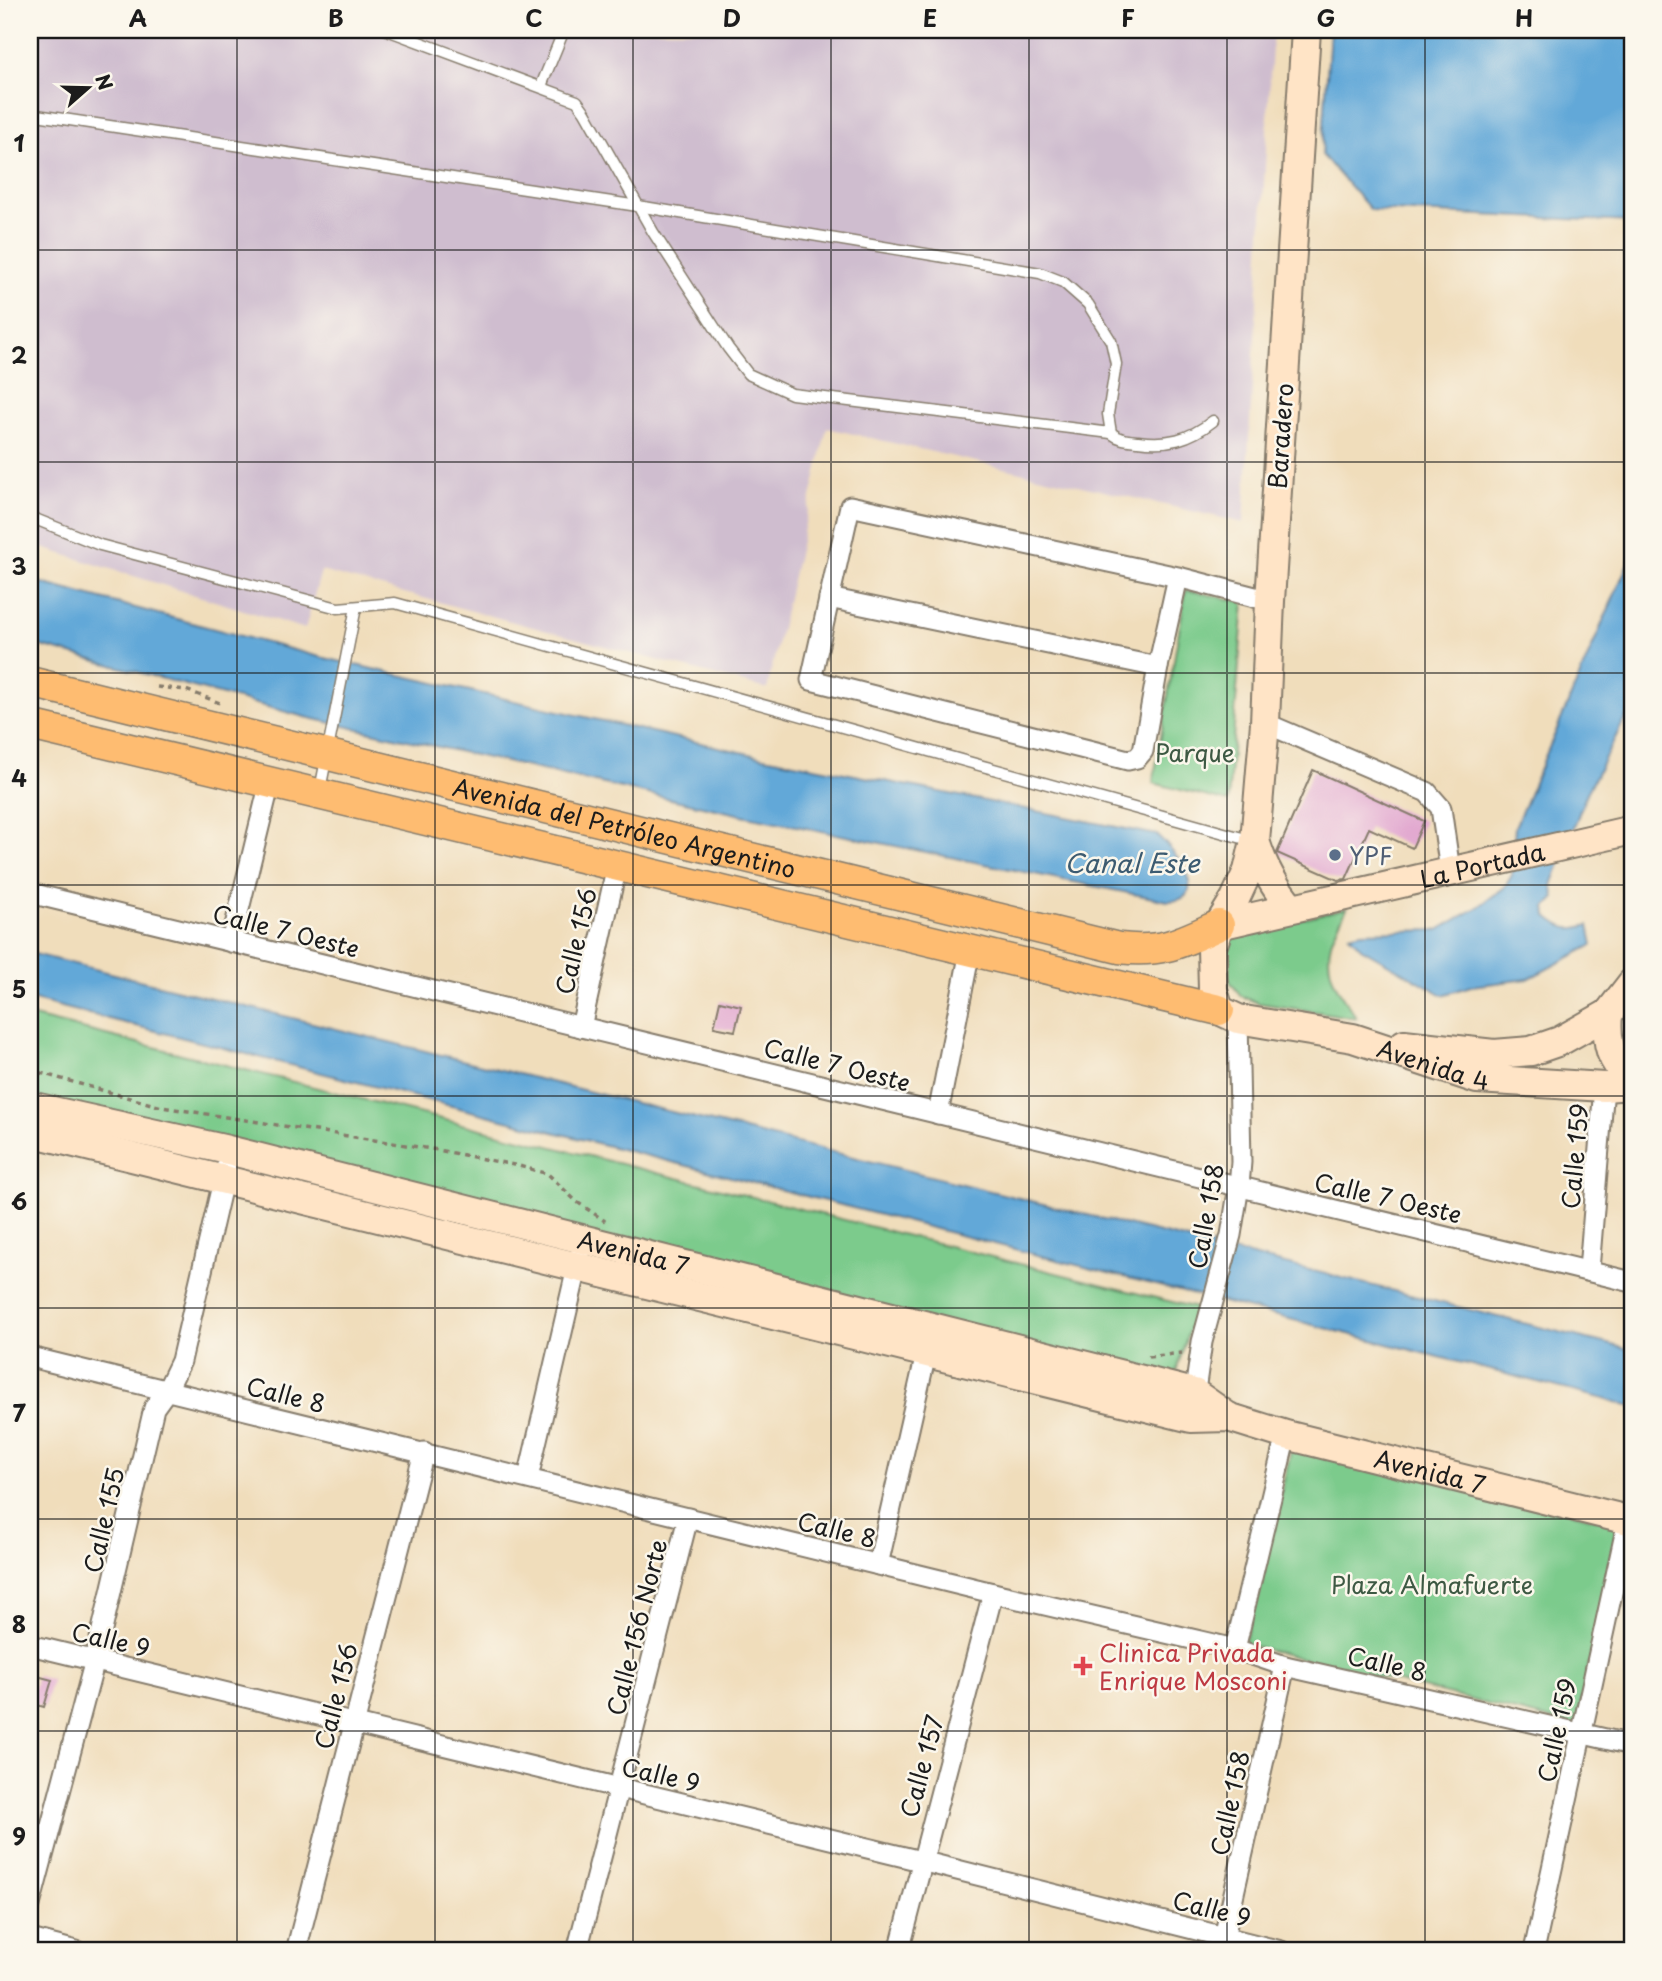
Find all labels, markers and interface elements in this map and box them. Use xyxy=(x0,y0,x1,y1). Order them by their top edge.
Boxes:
text: A xyxy=(129,0,147,35)
text: B xyxy=(328,0,344,35)
text: C xyxy=(525,0,543,35)
text: D xyxy=(723,0,741,35)
text: E xyxy=(923,0,937,35)
text: F xyxy=(1121,0,1135,35)
text: G xyxy=(1317,0,1335,35)
text: H xyxy=(1515,0,1533,35)
north arrow xyxy=(52,52,122,122)
text: N xyxy=(89,70,121,94)
text: 1 xyxy=(14,125,25,160)
text: 2 xyxy=(11,337,27,372)
street label: Baradero xyxy=(1258,382,1302,490)
text: 3 xyxy=(11,548,27,583)
park label: Parque xyxy=(1155,734,1235,770)
text: 4 xyxy=(11,760,27,795)
street label: Avenida del Petróleo Argentino xyxy=(449,768,800,886)
street label: La Portada xyxy=(1416,833,1548,896)
place label: YPF xyxy=(1349,837,1393,873)
water label: Canal Este xyxy=(1064,843,1201,882)
marker: YPF xyxy=(1327,847,1343,863)
street label: Calle 156 xyxy=(545,884,605,998)
street label: Calle 7 Oeste xyxy=(209,894,363,966)
text: 5 xyxy=(12,971,26,1006)
street label: Calle 7 Oeste xyxy=(760,1028,914,1100)
street label: Avenida 4 xyxy=(1373,1029,1490,1098)
street label: Calle 159 xyxy=(1551,1101,1597,1211)
street label: Calle 158 xyxy=(1178,1160,1232,1272)
street label: Calle 7 Oeste xyxy=(1311,1163,1465,1231)
text: 6 xyxy=(11,1183,27,1218)
street label: Avenida 7 xyxy=(574,1221,693,1283)
street label: Calle 8 xyxy=(243,1367,329,1421)
text: 7 xyxy=(12,1395,26,1430)
street label: Avenida 7 xyxy=(1371,1440,1490,1502)
street label: Calle 155 xyxy=(73,1464,133,1576)
street label: Calle 8 xyxy=(794,1502,880,1556)
street label: Calle 156 Norte xyxy=(597,1535,675,1719)
park label: Plaza Almafuerte xyxy=(1331,1566,1533,1602)
text: 8 xyxy=(12,1606,26,1641)
street label: Calle 9 xyxy=(68,1613,154,1665)
place label: Clinica Privada Enrique Mosconi xyxy=(1099,1634,1287,1698)
street label: Calle 8 xyxy=(1344,1636,1430,1690)
street label: Calle 156 xyxy=(304,1639,366,1753)
marker: Clinica Privada Enrique Mosconi xyxy=(1073,1656,1093,1676)
street label: Calle 159 xyxy=(1527,1674,1585,1786)
street label: Calle 157 xyxy=(890,1711,952,1821)
street label: Calle 158 xyxy=(1200,1747,1258,1859)
street label: Calle 9 xyxy=(618,1748,704,1800)
text: 9 xyxy=(12,1818,26,1853)
street label: Calle 9 xyxy=(1169,1881,1255,1935)

